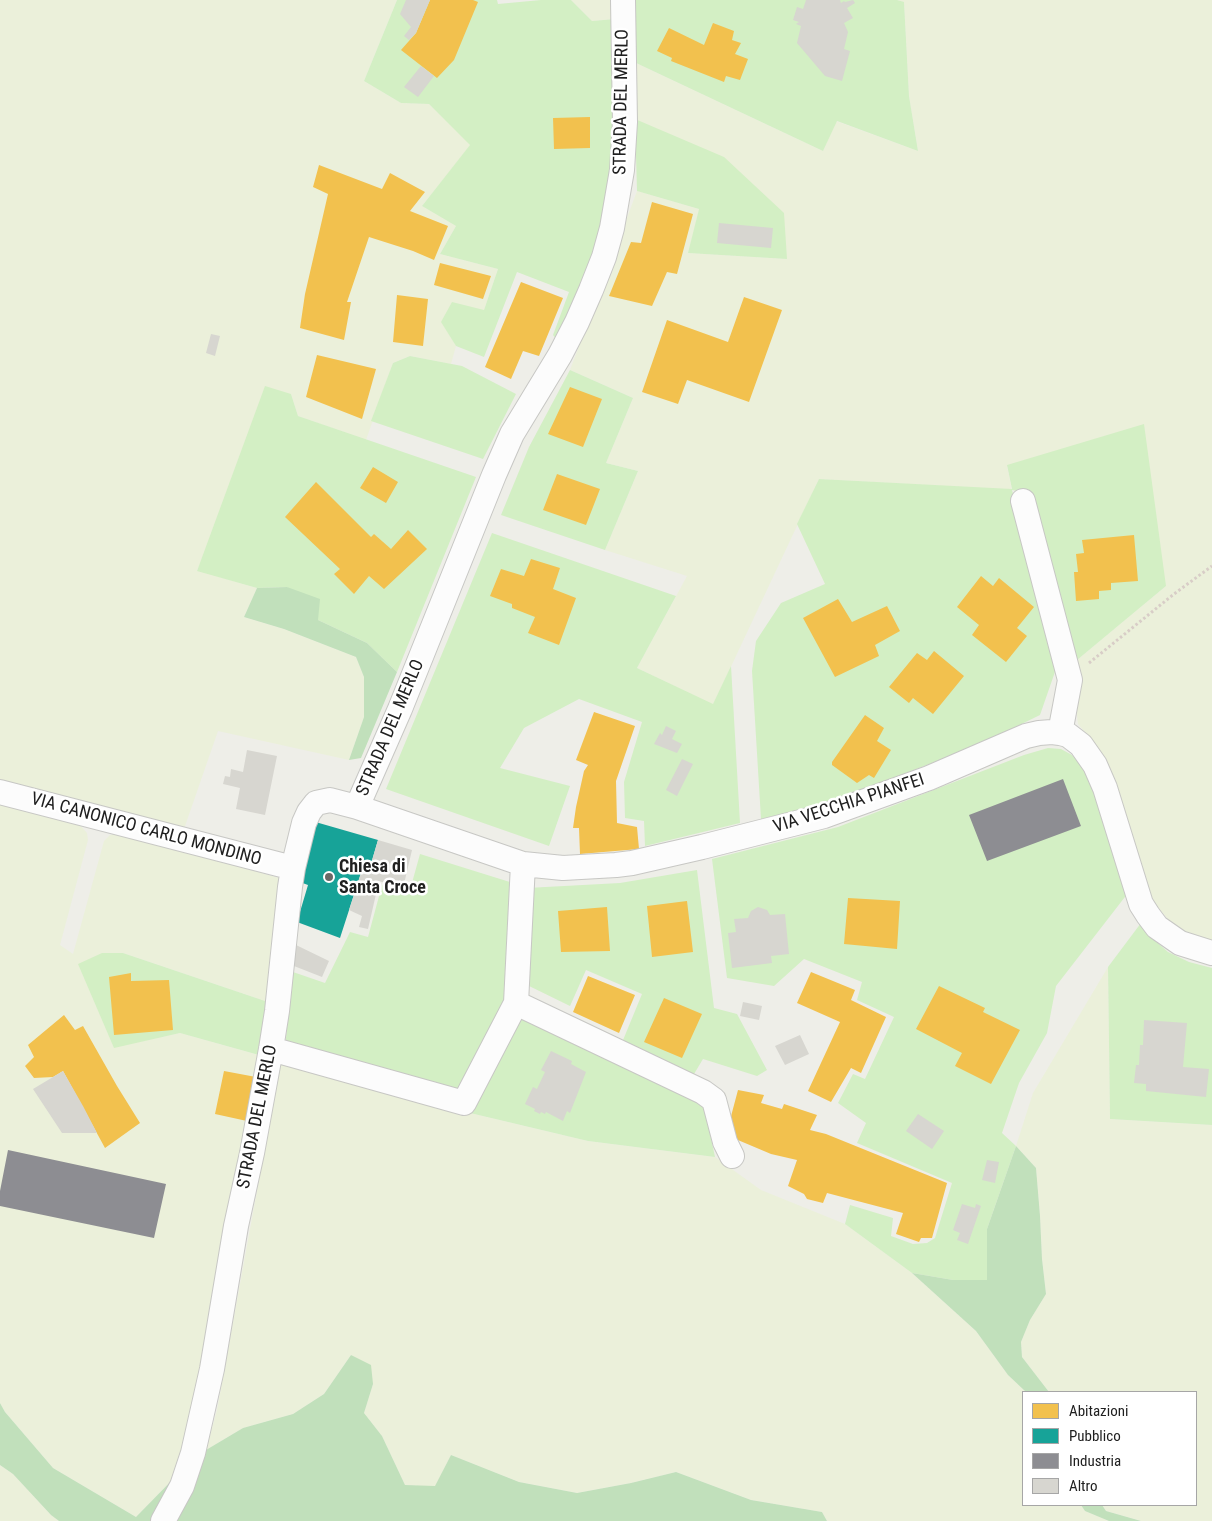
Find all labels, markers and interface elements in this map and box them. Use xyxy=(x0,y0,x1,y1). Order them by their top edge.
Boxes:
street label: STRADA DEL MERLO xyxy=(610,29,634,175)
street label: STRADA DEL MERLO xyxy=(353,657,429,799)
street label: VIA VECCHIA PIANFEI xyxy=(771,769,927,839)
street label: VIA CANONICO CARLO MONDINO xyxy=(28,789,264,871)
place label: Chiesa di Santa Croce xyxy=(339,856,426,899)
marker: Chiesa di Santa Croce xyxy=(323,871,335,883)
street label: STRADA DEL MERLO xyxy=(233,1043,283,1191)
legend xyxy=(1022,1391,1197,1506)
text: Abitazioni xyxy=(1069,1402,1128,1420)
text: Pubblico xyxy=(1069,1427,1121,1445)
text: Industria xyxy=(1069,1452,1121,1470)
text: Altro xyxy=(1069,1477,1097,1495)

